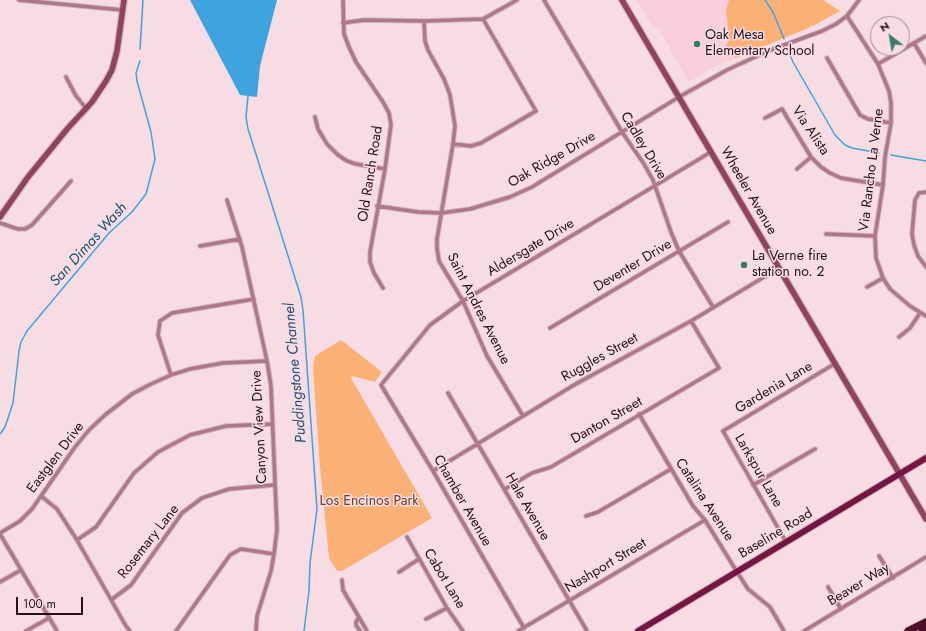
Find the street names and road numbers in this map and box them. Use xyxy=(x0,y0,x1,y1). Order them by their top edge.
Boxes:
street label: Via Alista xyxy=(787,103,833,159)
street label: Via Rancho La Verne xyxy=(856,108,888,232)
street label: Cadley Drive xyxy=(616,109,670,183)
street label: Old Ranch Road xyxy=(355,125,387,223)
street label: Oak Ridge Drive xyxy=(505,128,599,192)
street label: Wheeler Avenue xyxy=(716,144,780,238)
street label: Aldersgate Drive xyxy=(484,215,578,281)
street label: Deventer Drive xyxy=(591,236,675,296)
street label: Saint Andres Avenue xyxy=(443,250,513,368)
street label: Ruggles Street xyxy=(559,330,641,386)
street label: Gardenia Lane xyxy=(732,358,816,418)
street label: Canyon View Drive xyxy=(249,370,271,484)
street label: Danton Street xyxy=(568,394,646,448)
street label: Eastglen Drive xyxy=(24,419,88,497)
street label: Larkspur Lane xyxy=(730,431,786,511)
street label: Chamber Avenue xyxy=(429,452,495,550)
street label: Catalina Avenue xyxy=(671,456,737,544)
street label: Hale Avenue xyxy=(501,470,553,544)
street label: Rosemary Lane xyxy=(115,502,183,582)
street label: Baseline Road xyxy=(736,505,816,563)
street label: Nashport Street xyxy=(562,535,650,597)
street label: Cabot Lane xyxy=(420,546,468,612)
street label: Beaver Way xyxy=(825,560,893,610)

